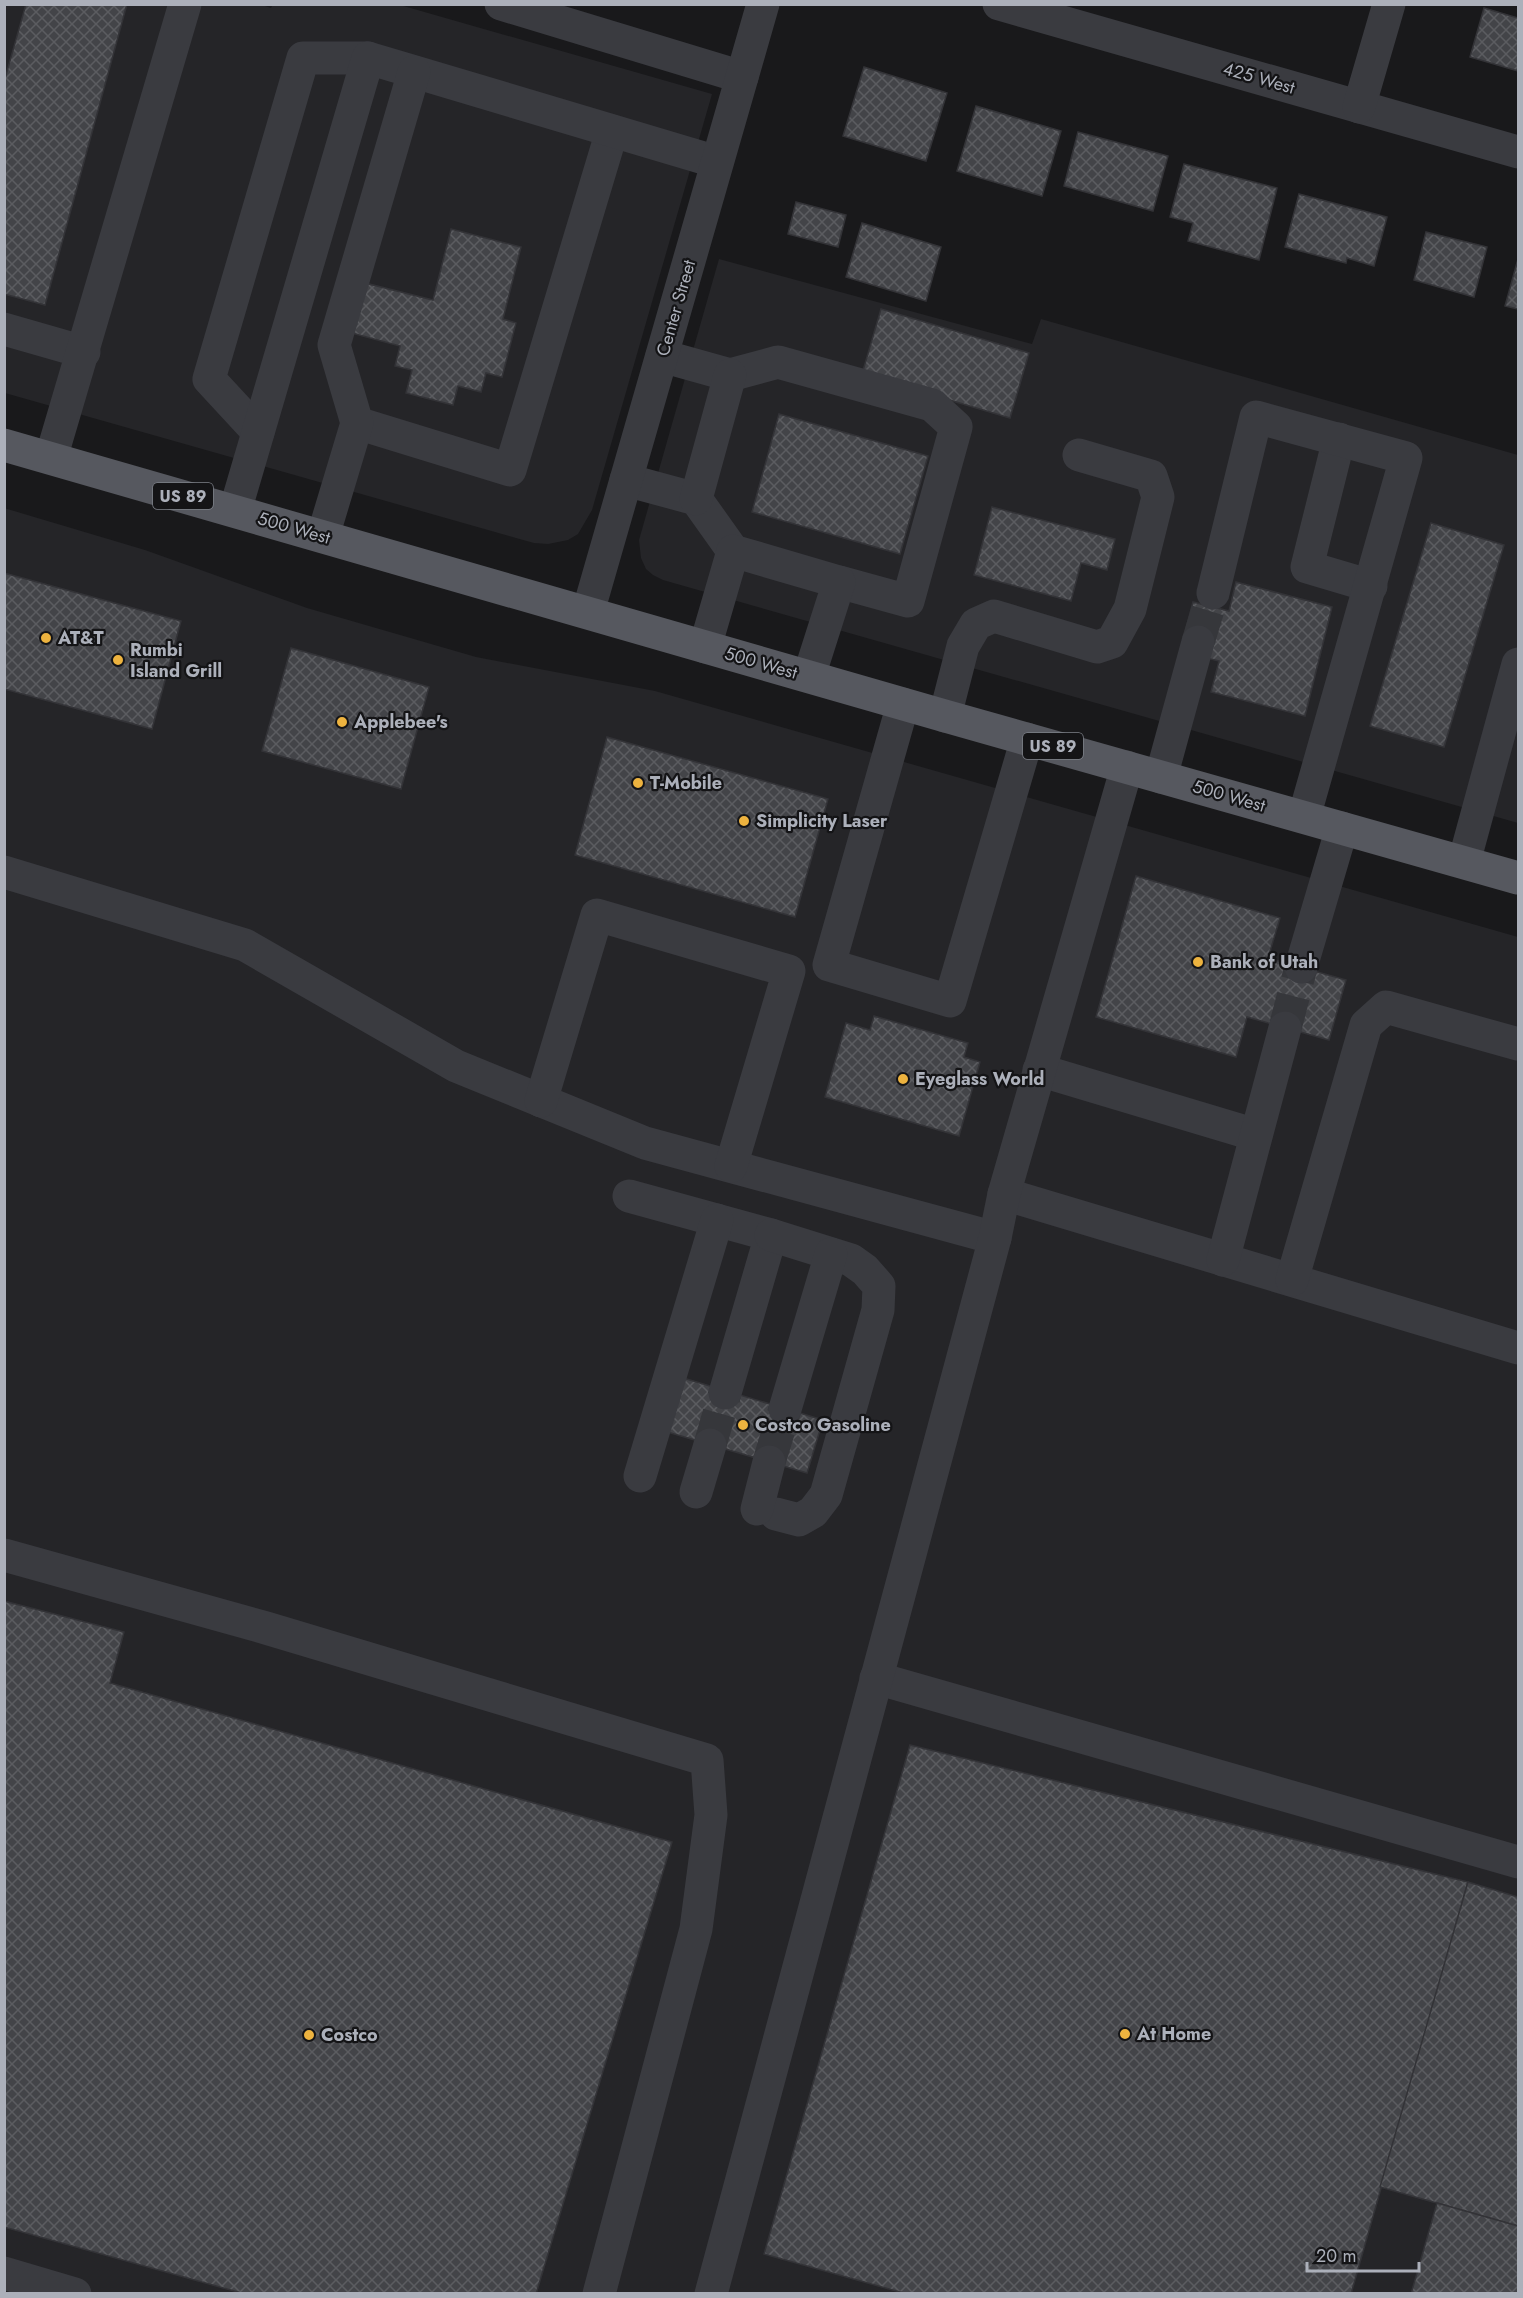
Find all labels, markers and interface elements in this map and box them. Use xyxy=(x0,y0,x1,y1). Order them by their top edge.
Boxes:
street label: 425 West xyxy=(1220,55,1299,101)
street label: Center Street xyxy=(650,256,702,359)
road number: US 89 xyxy=(153,483,213,509)
street label: 500 West xyxy=(255,505,334,551)
place label: AT&T xyxy=(57,625,105,651)
marker: AT&T xyxy=(39,631,53,645)
place label: Rumbi Island Grill xyxy=(130,637,222,684)
street label: 500 West xyxy=(722,640,801,686)
marker: Rumbi Island Grill xyxy=(111,653,125,667)
place label: Applebee's xyxy=(353,709,448,735)
marker: Applebee's xyxy=(335,715,349,729)
road number: US 89 xyxy=(1023,733,1083,759)
place label: T-Mobile xyxy=(650,770,722,796)
street label: 500 West xyxy=(1190,773,1269,819)
marker: T-Mobile xyxy=(631,776,645,790)
place label: Simplicity Laser xyxy=(756,808,888,834)
marker: Simplicity Laser xyxy=(737,814,751,828)
place label: Bank of Utah xyxy=(1210,949,1318,975)
marker: Bank of Utah xyxy=(1191,955,1205,969)
place label: Eyeglass World xyxy=(915,1066,1044,1092)
marker: Eyeglass World xyxy=(896,1072,910,1086)
place label: Costco Gasoline xyxy=(755,1412,891,1438)
marker: Costco Gasoline xyxy=(736,1418,750,1432)
place label: At Home xyxy=(1136,2021,1211,2047)
place label: Costco xyxy=(321,2022,378,2048)
marker: At Home xyxy=(1118,2027,1132,2041)
marker: Costco xyxy=(302,2028,316,2042)
scale bar xyxy=(1307,2235,1420,2273)
text: 20 m xyxy=(1316,2243,1356,2269)

